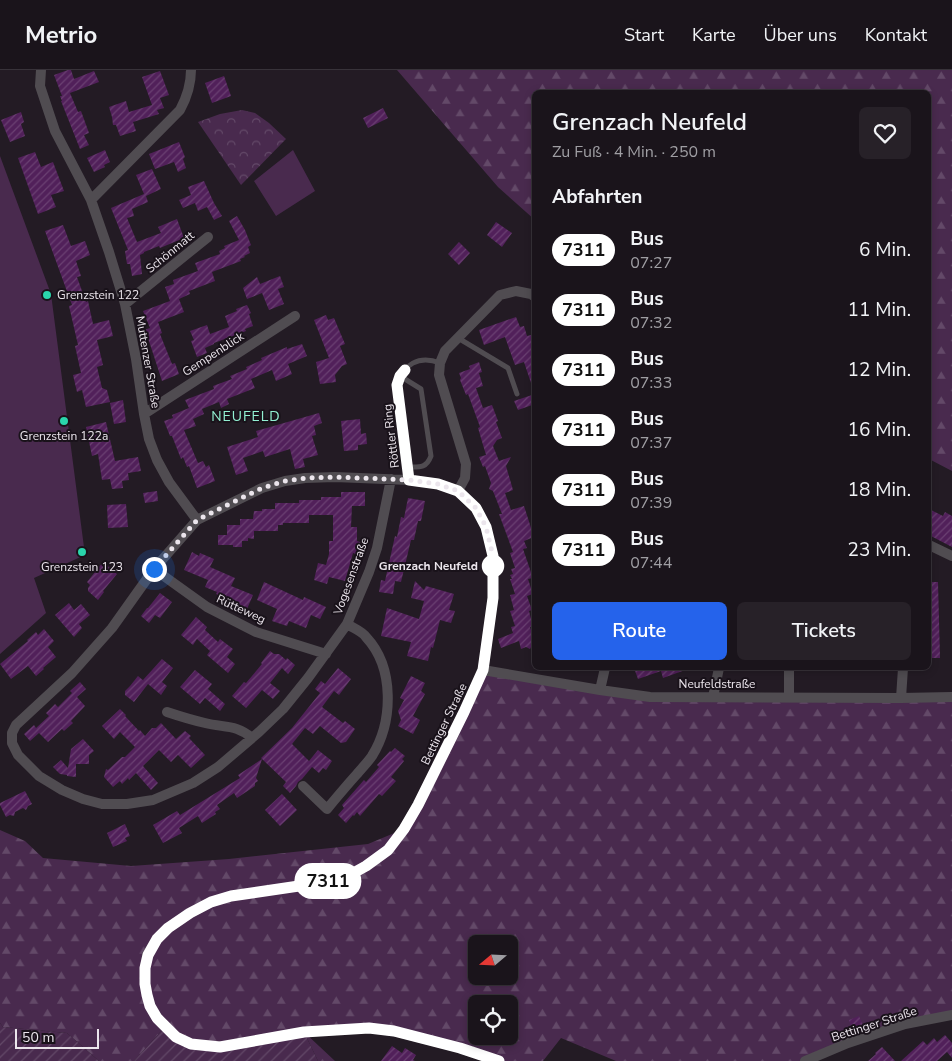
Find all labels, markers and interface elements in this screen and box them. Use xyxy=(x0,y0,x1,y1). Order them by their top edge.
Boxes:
text: Metrio xyxy=(25,19,97,51)
text: Start xyxy=(624,23,664,47)
text: Karte xyxy=(692,23,736,47)
text: Über uns xyxy=(764,23,837,47)
text: Kontakt xyxy=(865,23,927,47)
text: Grenzach Neufeld xyxy=(552,106,747,138)
button: heart xyxy=(859,107,911,159)
text: Zu Fuß · 4 Min. · 250 m xyxy=(552,141,716,163)
text: Abfahrten xyxy=(552,184,642,210)
text: Bus xyxy=(630,226,664,252)
street label: Schönmatt xyxy=(142,227,198,277)
text: 6 Min. xyxy=(859,237,911,263)
text: 7311 xyxy=(562,238,605,262)
text: 07:27 xyxy=(630,252,672,274)
text: Bus xyxy=(630,286,664,312)
place label: Grenzstein 122 xyxy=(57,287,139,303)
marker: Grenzstein 122 xyxy=(41,289,53,301)
text: 11 Min. xyxy=(848,297,911,323)
text: 7311 xyxy=(562,298,605,322)
text: 07:32 xyxy=(630,312,672,334)
street label: Muttenzer Straße xyxy=(132,315,164,409)
street label: Gempenblick xyxy=(179,328,248,380)
text: Bus xyxy=(630,346,664,372)
text: 12 Min. xyxy=(848,357,911,383)
text: 7311 xyxy=(562,358,605,382)
text: 07:33 xyxy=(630,372,672,394)
street label: Röttler Ring xyxy=(379,403,403,469)
text: Bus xyxy=(630,406,664,432)
district label: NEUFELD xyxy=(211,407,281,426)
marker: Grenzstein 122a xyxy=(58,415,70,427)
text: 16 Min. xyxy=(848,417,911,443)
text: 7311 xyxy=(562,418,605,442)
place label: Grenzstein 122a xyxy=(20,428,108,444)
text: 07:37 xyxy=(630,432,672,454)
text: Bus xyxy=(630,466,664,492)
text: 18 Min. xyxy=(848,477,911,503)
text: 7311 xyxy=(562,478,605,502)
text: 07:39 xyxy=(630,492,672,514)
text: Bus xyxy=(630,526,664,552)
street label: Vogesenstraße xyxy=(329,535,372,618)
text: 23 Min. xyxy=(848,537,911,563)
text: 7311 xyxy=(562,538,605,562)
marker: Grenzstein 123 xyxy=(76,546,88,558)
text: 07:44 xyxy=(630,552,672,574)
marker: Grenzach Neufeld xyxy=(482,555,504,577)
your location xyxy=(142,557,167,582)
place label: Grenzach Neufeld xyxy=(379,558,478,574)
place label: Grenzstein 123 xyxy=(41,559,123,575)
street label: Rütteweg xyxy=(214,591,268,627)
button: Route xyxy=(552,602,727,660)
button: Tickets xyxy=(737,602,911,660)
street label: Neufeldstraße xyxy=(679,676,755,692)
street label: Bettinger Straße xyxy=(417,680,471,768)
line badge: 7311 xyxy=(293,865,363,897)
text: 7311 xyxy=(306,869,350,893)
north arrow xyxy=(468,935,518,985)
map controls xyxy=(468,935,518,1045)
button: locate xyxy=(468,995,518,1045)
street label: Bettinger Straße xyxy=(829,1003,919,1045)
scale bar xyxy=(15,1026,99,1049)
text: 50 m xyxy=(22,1028,54,1047)

